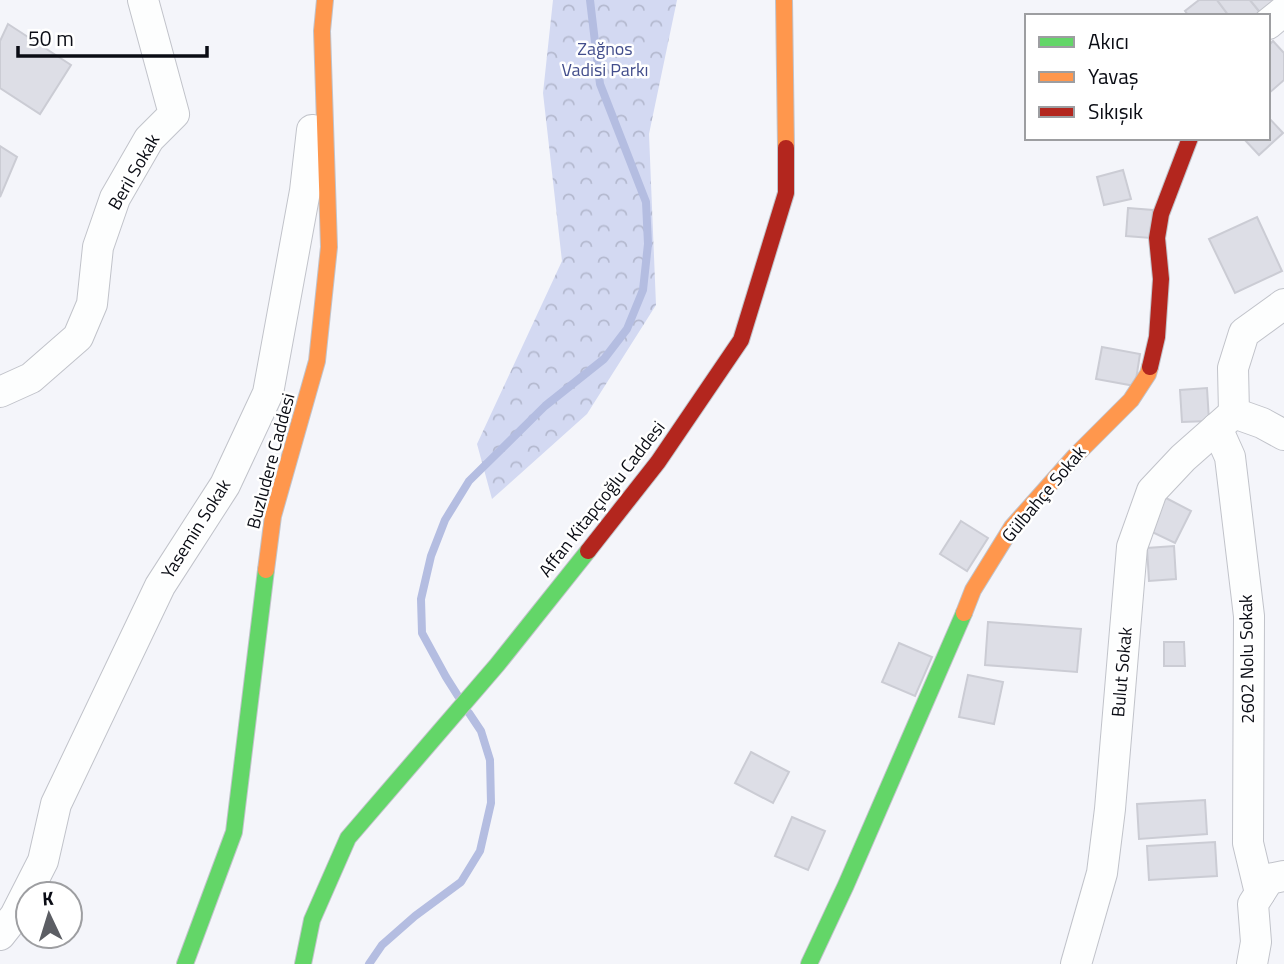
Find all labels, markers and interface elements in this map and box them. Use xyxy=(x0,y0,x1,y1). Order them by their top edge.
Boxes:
scale bar xyxy=(18,14,206,58)
legend xyxy=(1025,14,1270,140)
text: 50 m xyxy=(28,22,74,54)
text: Akıcı xyxy=(1088,25,1129,57)
park label: Zağnos Vadisi Parkı xyxy=(561,35,649,83)
text: Yavaş xyxy=(1088,60,1139,92)
text: Sıkışık xyxy=(1088,95,1143,127)
street label: Beril Sokak xyxy=(101,128,166,215)
street label: Buzludere Caddesi xyxy=(239,390,302,532)
street label: Affan Kitapçıoğlu Caddesi xyxy=(532,415,671,583)
street label: Gülbahçe Sokak xyxy=(995,439,1093,548)
street label: Yasemin Sokak xyxy=(154,473,237,584)
street label: 2602 Nolu Sokak xyxy=(1232,594,1261,724)
street label: Bulut Sokak xyxy=(1104,626,1139,718)
north arrow xyxy=(14,880,84,950)
text: K xyxy=(41,883,54,912)

